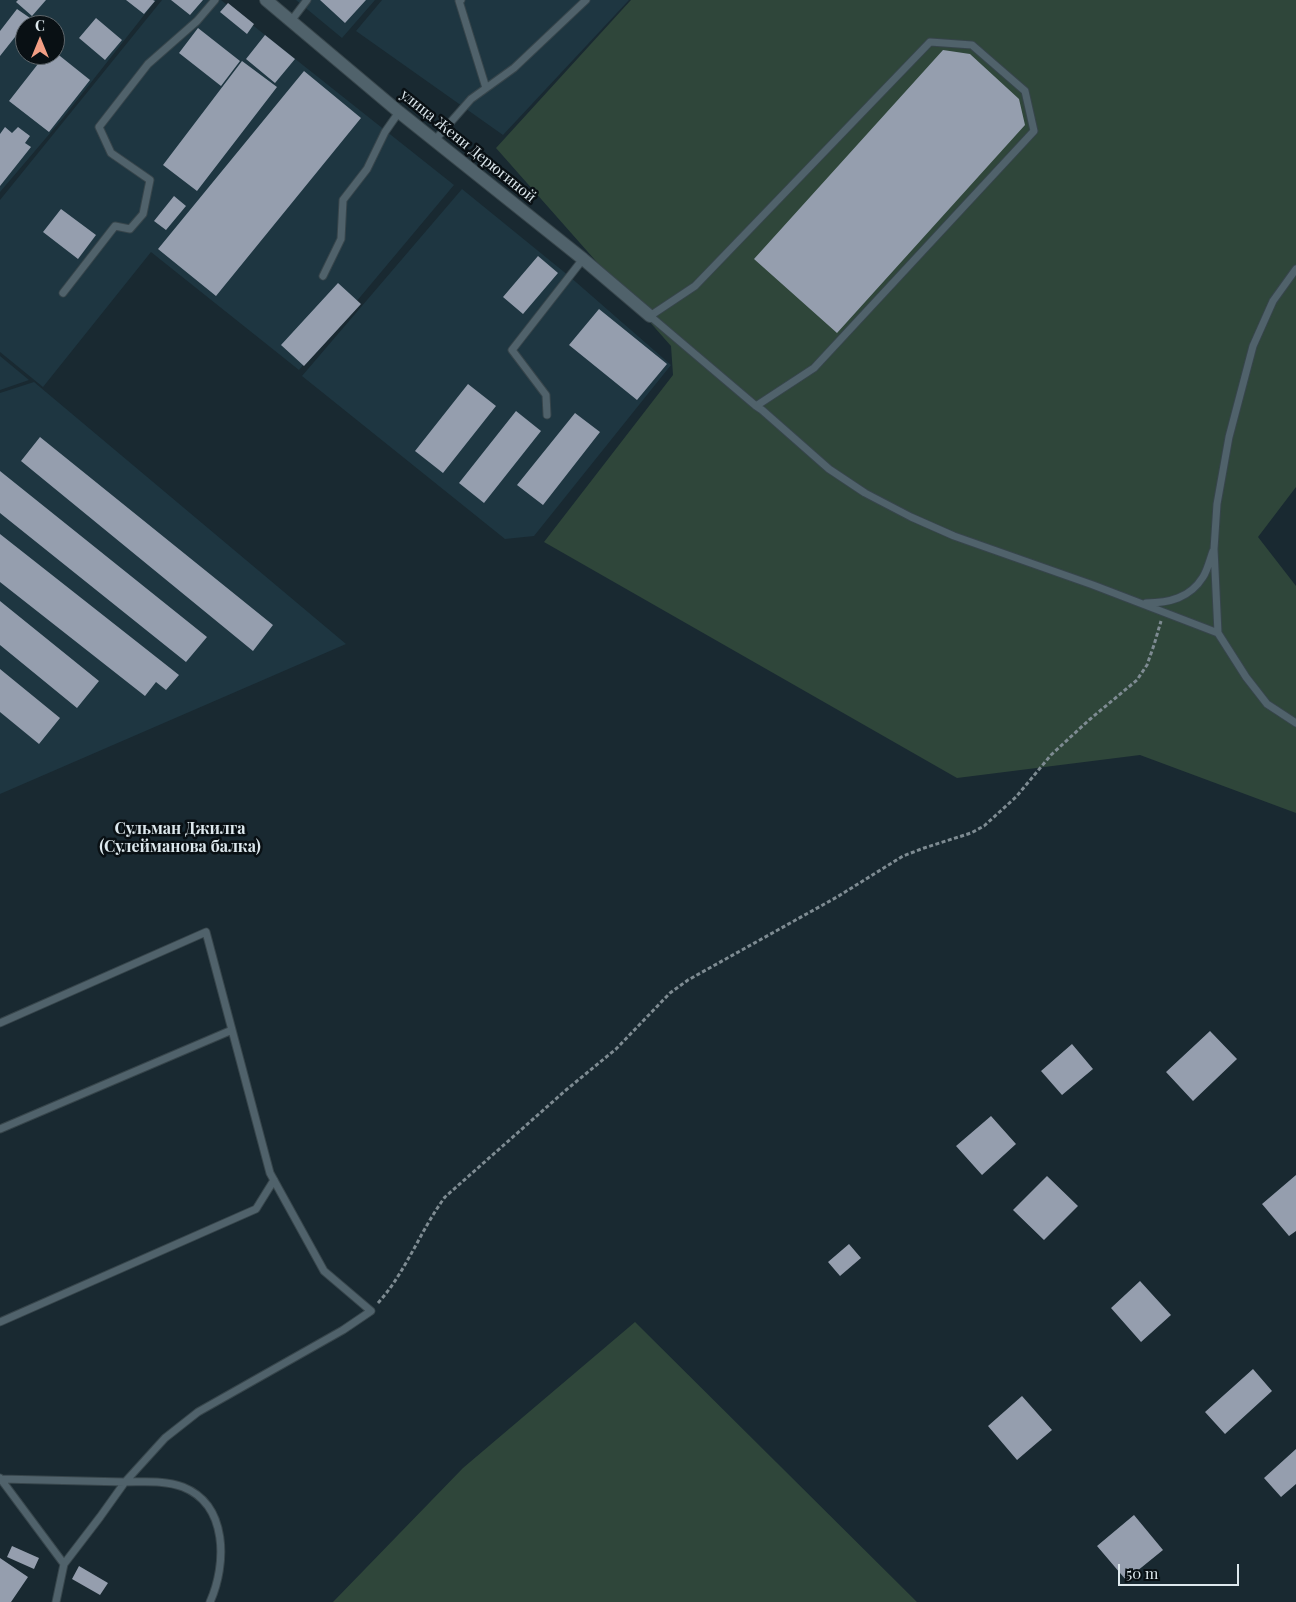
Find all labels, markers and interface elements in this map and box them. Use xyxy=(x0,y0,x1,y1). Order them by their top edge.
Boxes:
north arrow xyxy=(15,15,65,65)
text: С xyxy=(35,16,45,35)
street label: улица Жени Дерюгиной xyxy=(397,86,539,206)
district label: Сульман Джилга (Сулейманова балка) xyxy=(99,819,261,857)
scale bar xyxy=(1121,1554,1242,1586)
text: 50 m xyxy=(1126,1563,1158,1583)

